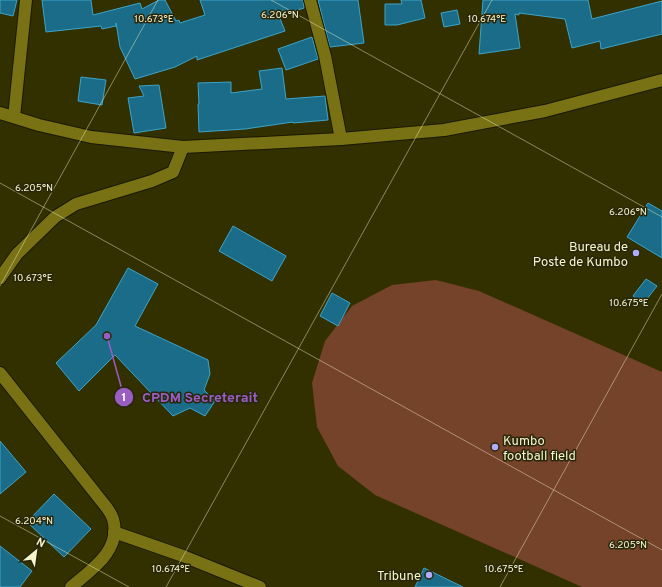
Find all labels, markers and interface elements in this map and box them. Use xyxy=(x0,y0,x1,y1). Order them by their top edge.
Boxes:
text: 6.206°N xyxy=(261,9,299,22)
text: 10.673°E xyxy=(134,13,174,26)
text: 10.674°E xyxy=(468,13,506,26)
text: 6.205°N xyxy=(15,182,53,195)
text: 6.206°N xyxy=(609,206,647,219)
place label: Bureau de Poste de Kumbo xyxy=(533,240,628,271)
marker: Bureau de Poste de Kumbo xyxy=(631,248,641,258)
text: 10.673°E xyxy=(13,272,53,285)
text: 10.675°E xyxy=(609,297,649,310)
callout: CPDM Secreterait xyxy=(114,384,266,410)
text: 1 xyxy=(122,390,126,406)
text: CPDM Secreterait xyxy=(142,390,258,407)
place label: Kumbo football field xyxy=(503,434,576,465)
marker: Kumbo football field xyxy=(490,442,500,452)
text: 6.204°N xyxy=(15,515,53,528)
north arrow xyxy=(16,531,56,571)
text: N xyxy=(34,535,47,551)
text: 6.205°N xyxy=(609,539,647,552)
text: 10.674°E xyxy=(152,563,190,576)
text: 10.675°E xyxy=(484,563,524,576)
place label: Tribune xyxy=(377,569,421,585)
marker: Tribune xyxy=(424,570,434,580)

